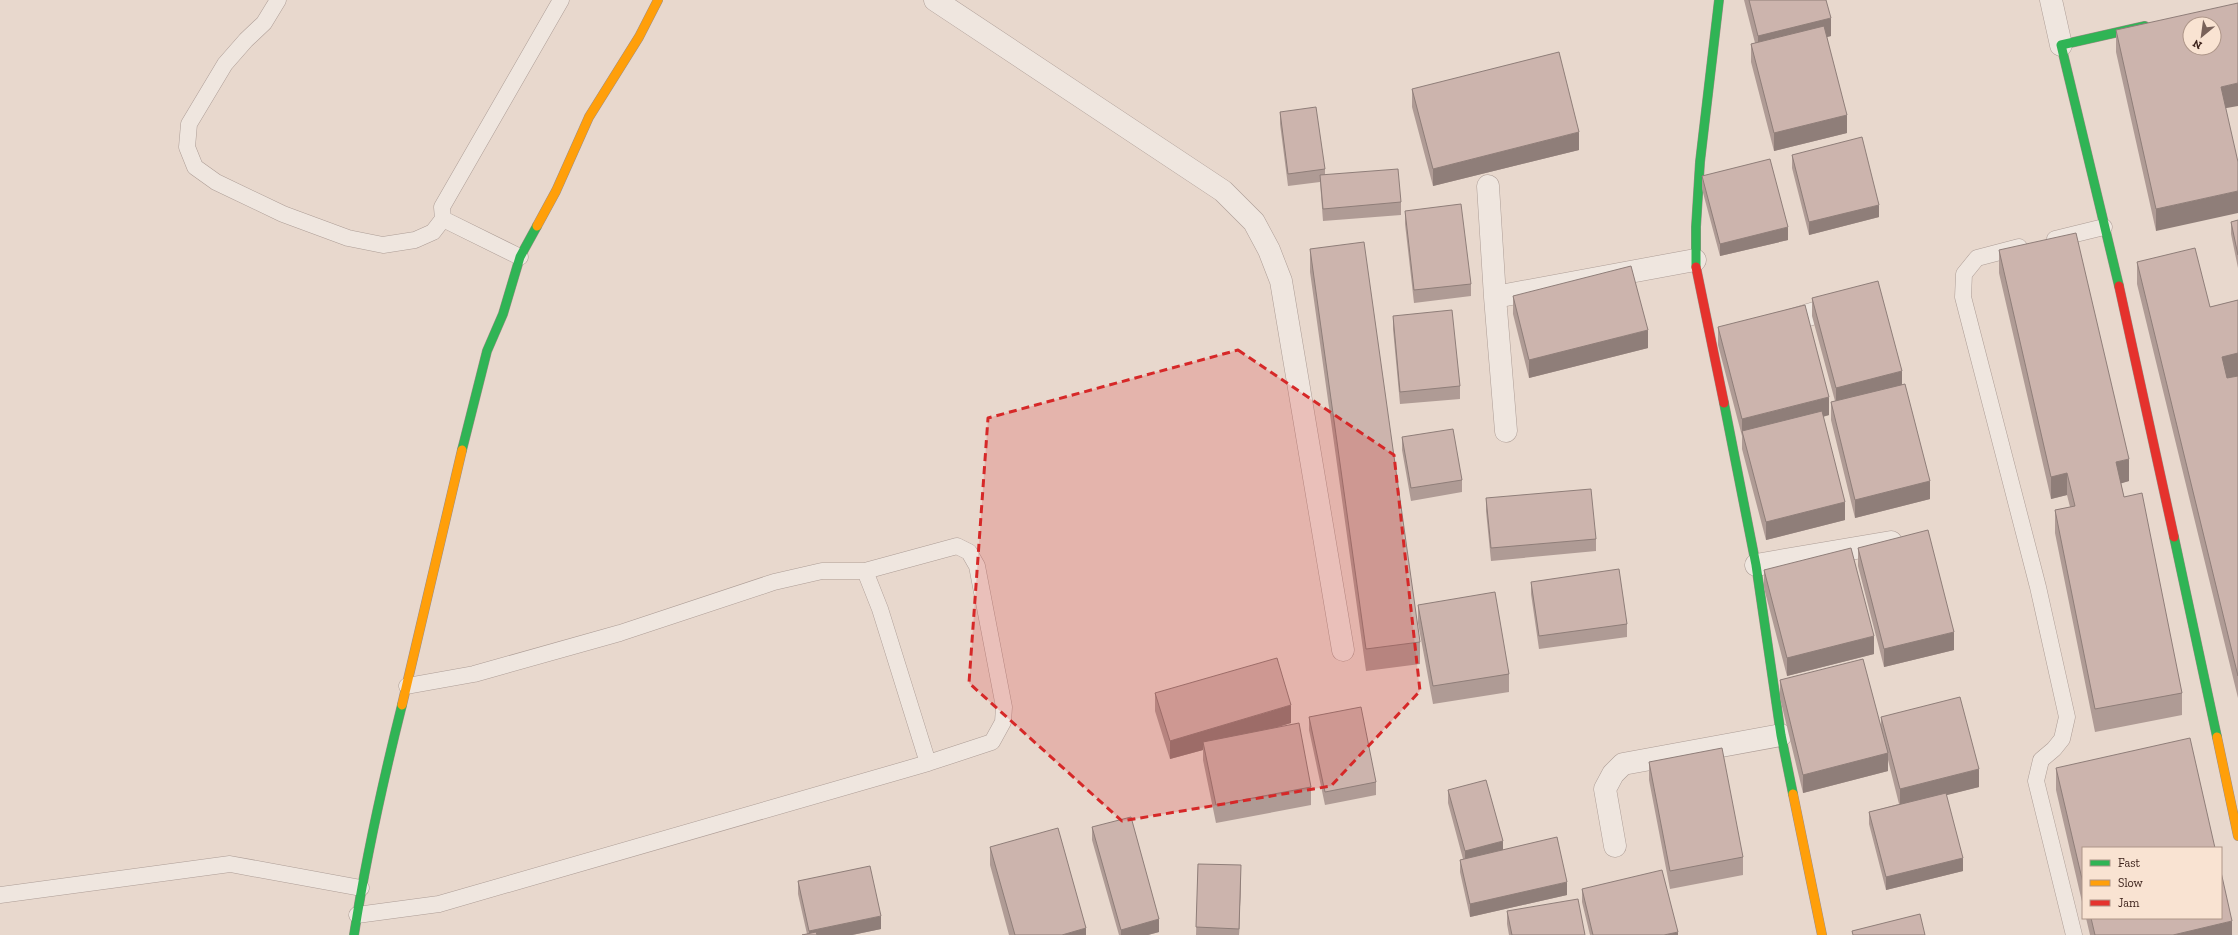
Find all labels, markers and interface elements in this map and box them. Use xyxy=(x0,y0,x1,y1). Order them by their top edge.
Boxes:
north arrow xyxy=(2182,16,2222,56)
text: N xyxy=(2190,36,2204,52)
legend xyxy=(2082,847,2222,919)
text: Fast xyxy=(2118,856,2141,870)
text: Slow xyxy=(2118,876,2144,890)
text: Jam xyxy=(2118,896,2140,910)

